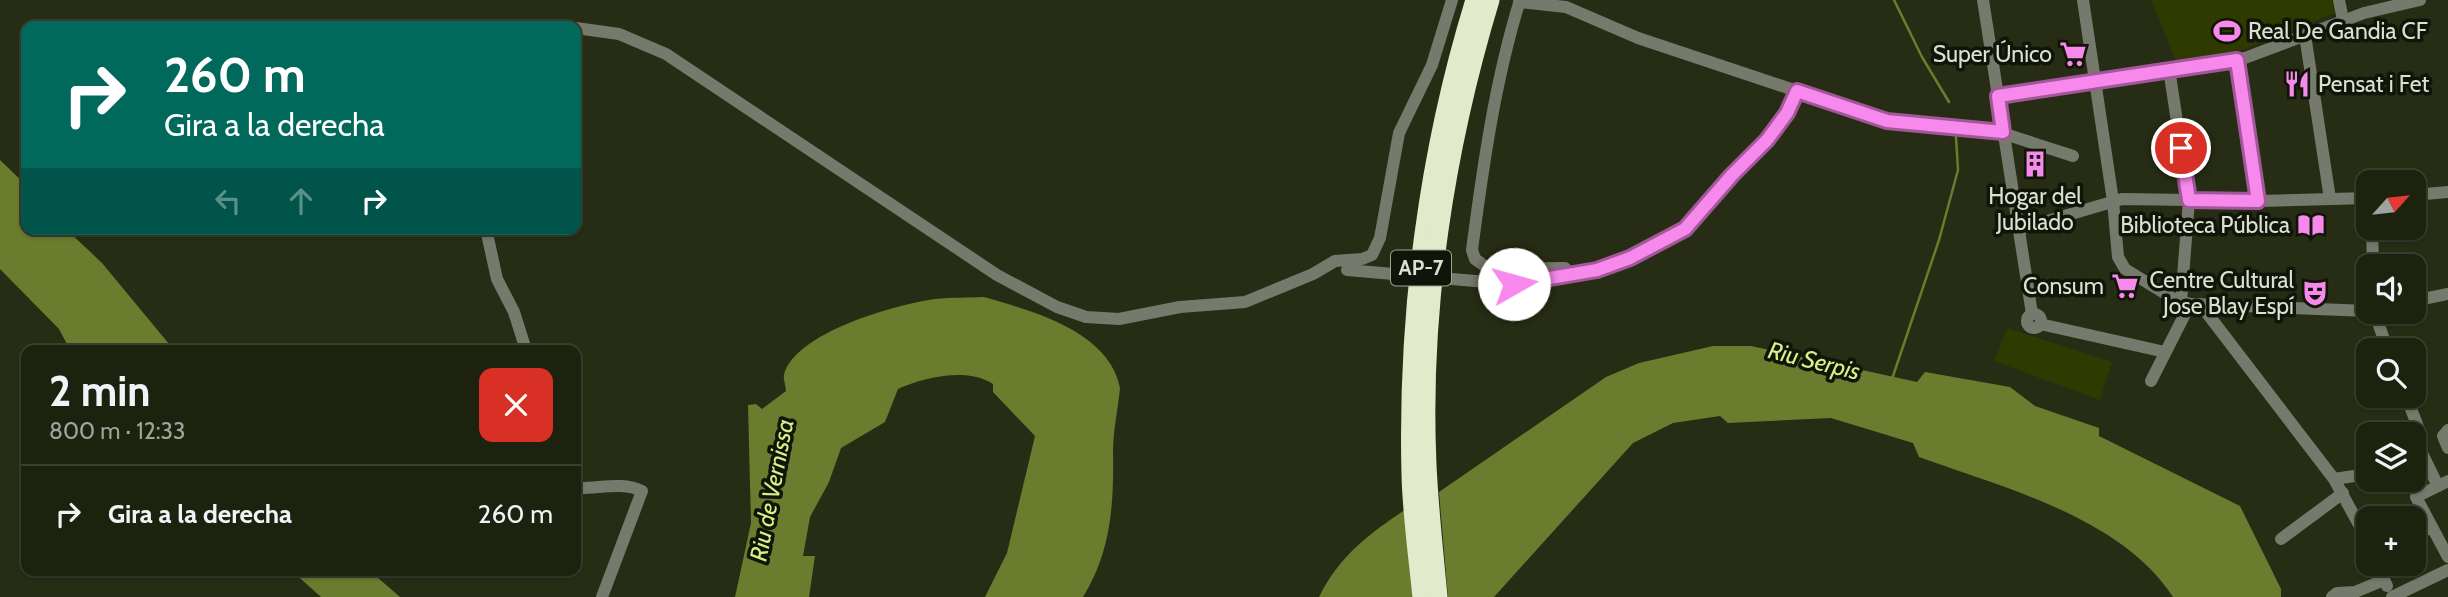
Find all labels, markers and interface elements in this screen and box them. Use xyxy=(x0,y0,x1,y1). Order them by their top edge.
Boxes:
sports icon: Real De Gandia CF xyxy=(2212,16,2242,46)
place label: Real De Gandia CF xyxy=(2248,17,2428,45)
place label: Super Único xyxy=(1933,39,2052,68)
supermarket icon: Super Único xyxy=(2058,39,2088,69)
text: 260 m xyxy=(164,45,306,104)
icon: right xyxy=(49,49,140,140)
restaurant icon: Pensat i Fet xyxy=(2282,69,2312,99)
place label: Pensat i Fet xyxy=(2318,70,2430,98)
text: Gira a la derecha xyxy=(164,105,385,144)
pin xyxy=(2151,118,2211,178)
icon: arrive xyxy=(2162,129,2200,167)
building icon: Hogar del Jubilado xyxy=(2020,149,2050,179)
north arrow xyxy=(2356,170,2426,240)
map controls xyxy=(2356,170,2426,576)
icon: left xyxy=(209,182,247,220)
icon: ahead xyxy=(282,182,320,220)
icon: right xyxy=(355,182,393,220)
place label: Hogar del Jubilado xyxy=(1988,182,2082,236)
library icon: Biblioteca Pública xyxy=(2296,210,2326,240)
place label: Biblioteca Pública xyxy=(2120,211,2290,239)
position arrow xyxy=(1477,247,1551,321)
road number: AP-7 xyxy=(1391,250,1451,286)
button: sound xyxy=(2356,254,2426,324)
place label: Centre Cultural Jose Blay Espí xyxy=(2149,266,2295,320)
supermarket icon: Consum xyxy=(2110,271,2140,301)
place label: Consum xyxy=(2023,272,2104,300)
theatre icon: Centre Cultural Jose Blay Espí xyxy=(2300,278,2330,308)
water label: Riu Serpis xyxy=(1765,335,1863,386)
button: search xyxy=(2356,338,2426,408)
text: 2 min xyxy=(49,365,150,417)
button: close xyxy=(479,368,553,442)
water label: Riu de Vernissa xyxy=(744,416,800,564)
text: 800 m · 12:33 xyxy=(49,417,185,445)
button: layers xyxy=(2356,422,2426,492)
icon: right xyxy=(49,495,87,533)
text: Gira a la derecha xyxy=(108,498,292,530)
text: 260 m xyxy=(478,498,553,530)
button: + xyxy=(2356,506,2426,576)

